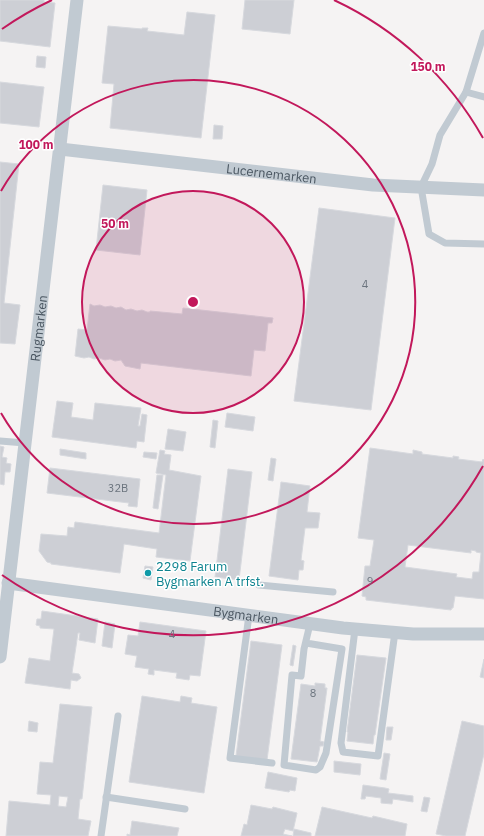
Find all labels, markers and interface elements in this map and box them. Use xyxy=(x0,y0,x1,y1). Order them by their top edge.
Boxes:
text: 150 m xyxy=(410,59,446,74)
text: 100 m xyxy=(18,137,54,152)
street label: Lucernemarken xyxy=(225,160,318,187)
text: 50 m xyxy=(101,216,129,231)
house number: 4 xyxy=(362,277,369,291)
street label: Rugmarken xyxy=(27,294,51,363)
centre of rings xyxy=(186,295,200,309)
house number: 32B xyxy=(108,481,128,495)
place label: 2298 Farum Bygmarken A trfst. xyxy=(156,558,264,590)
marker: 2298 Farum Bygmarken A trfst. xyxy=(143,568,153,578)
house number: 9 xyxy=(367,574,373,588)
street label: Bygmarken xyxy=(212,603,279,628)
house number: 4 xyxy=(169,627,176,641)
house number: 8 xyxy=(310,686,316,700)

